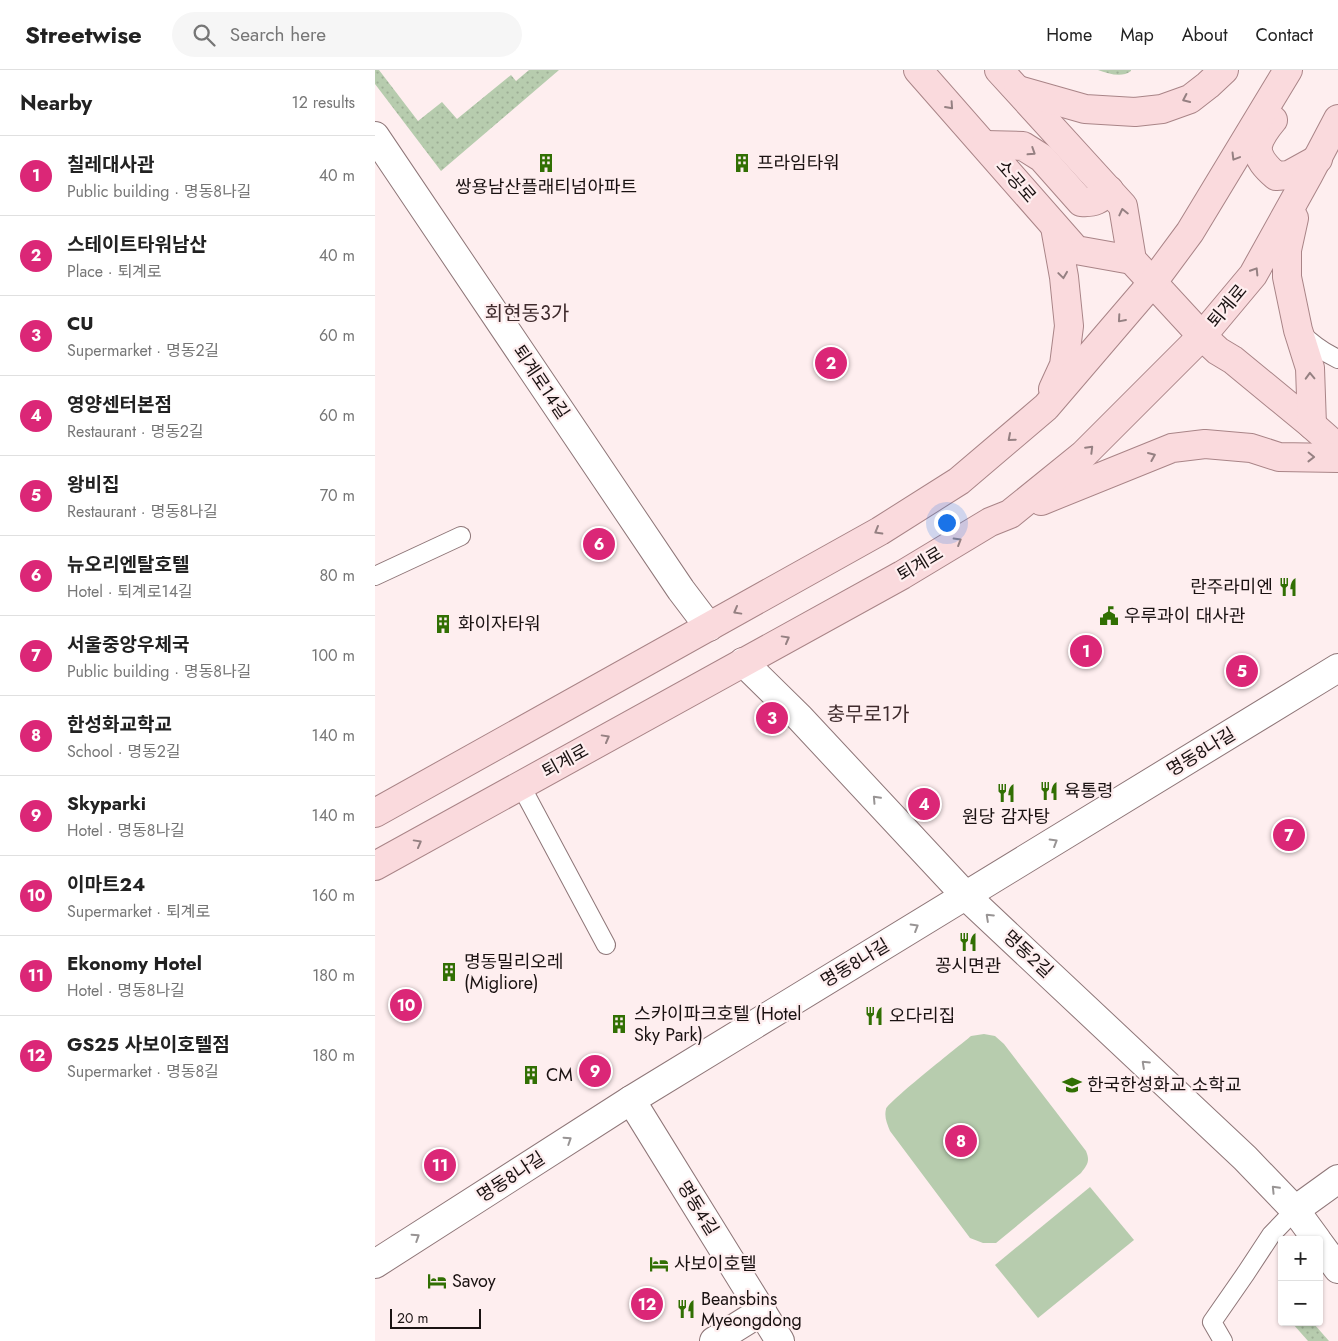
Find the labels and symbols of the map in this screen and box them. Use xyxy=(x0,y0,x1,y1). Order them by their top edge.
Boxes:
one-way arrow xyxy=(1182,93,1191,104)
one-way arrow xyxy=(945,101,954,110)
one-way arrow xyxy=(1026,145,1035,155)
place label: 프라임타워 xyxy=(757,150,840,176)
one-way arrow xyxy=(1232,151,1242,160)
building icon: 쌍용남산플래티넘아파트 xyxy=(535,152,557,174)
building icon: 프라임타워 xyxy=(731,152,753,174)
street label: 소공로 xyxy=(990,154,1042,208)
place label: 쌍용남산플래티넘아파트 xyxy=(455,174,637,200)
one-way arrow xyxy=(1118,208,1129,217)
one-way arrow xyxy=(1249,268,1258,277)
one-way arrow xyxy=(1057,271,1068,279)
street label: 퇴계로 xyxy=(1201,279,1253,333)
district label: 회현동3가 xyxy=(485,299,569,328)
one-way arrow xyxy=(1118,313,1127,322)
street label: 퇴계로14길 xyxy=(507,340,575,424)
pin: 2 xyxy=(815,344,847,382)
one-way arrow xyxy=(1305,372,1316,380)
one-way arrow xyxy=(1007,432,1016,441)
one-way arrow xyxy=(1084,445,1093,454)
one-way arrow xyxy=(1147,452,1156,463)
one-way arrow xyxy=(1307,452,1315,463)
your location xyxy=(934,510,960,536)
pin: 6 xyxy=(583,525,615,563)
one-way arrow xyxy=(875,525,884,535)
one-way arrow xyxy=(952,538,961,548)
street label: 퇴계로 xyxy=(892,540,948,588)
place label: 란주라미엔 xyxy=(1190,574,1273,600)
restaurant icon: 란주라미엔 xyxy=(1277,576,1299,598)
place label: 우루과이 대사관 xyxy=(1124,603,1246,629)
one-way arrow xyxy=(733,605,742,615)
public building icon: 우루과이 대사관 xyxy=(1098,605,1120,627)
place label: 화이자타워 xyxy=(458,611,541,637)
building icon: 화이자타워 xyxy=(432,613,454,635)
pin: 1 xyxy=(1070,632,1102,670)
one-way arrow xyxy=(781,635,790,645)
pin: 5 xyxy=(1226,652,1258,690)
pin: 3 xyxy=(756,699,788,737)
district label: 충무로1가 xyxy=(827,700,909,729)
street label: 명동8나길 xyxy=(1162,721,1240,783)
one-way arrow xyxy=(600,735,609,745)
street label: 퇴계로 xyxy=(537,738,593,784)
place label: 육통령 xyxy=(1064,778,1114,804)
restaurant icon: 육통령 xyxy=(1038,780,1060,802)
restaurant icon: 원당 감자탕 xyxy=(995,782,1017,804)
pin: 4 xyxy=(908,785,940,823)
one-way arrow xyxy=(873,796,882,805)
place label: 원당 감자탕 xyxy=(962,804,1050,830)
pin: 7 xyxy=(1273,816,1305,854)
one-way arrow xyxy=(412,839,421,849)
one-way arrow xyxy=(1048,839,1057,849)
one-way arrow xyxy=(985,914,994,923)
one-way arrow xyxy=(909,923,918,933)
street label: 명동2길 xyxy=(997,924,1059,984)
restaurant icon: 꽁시면관 xyxy=(957,931,979,953)
street label: 명동8나길 xyxy=(816,932,894,994)
place label: 명동밀리오레 (Migliore) xyxy=(464,949,563,996)
place label: 꽁시면관 xyxy=(935,953,1002,979)
building icon: 명동밀리오레 (Migliore) xyxy=(438,961,460,983)
pin: 10 xyxy=(390,986,422,1024)
place label: 스카이파크호텔 (Hotel Sky Park) xyxy=(634,1001,801,1048)
place label: 오다리집 xyxy=(889,1003,955,1029)
restaurant icon: 오다리집 xyxy=(863,1005,885,1027)
building icon: 스카이파크호텔 (Hotel Sky Park) xyxy=(608,1013,630,1035)
pin: 9 xyxy=(579,1052,611,1090)
one-way arrow xyxy=(1142,1061,1151,1070)
place label: CM xyxy=(546,1062,573,1088)
building icon: CM xyxy=(520,1064,542,1086)
place label: 한국한성화교 소학교 xyxy=(1087,1072,1241,1098)
school or university icon: 한국한성화교 소학교 xyxy=(1061,1074,1083,1096)
pin: 8 xyxy=(945,1122,977,1160)
one-way arrow xyxy=(562,1137,571,1147)
street label: 명동8나길 xyxy=(472,1145,550,1209)
pin: 11 xyxy=(424,1146,456,1184)
street label: 명동4길 xyxy=(671,1176,725,1240)
one-way arrow xyxy=(1272,1186,1281,1195)
one-way arrow xyxy=(411,1234,420,1244)
place label: 사보이호텔 xyxy=(674,1251,757,1277)
hotel icon: 사보이호텔 xyxy=(648,1253,670,1275)
place label: Savoy xyxy=(452,1268,496,1294)
hotel icon: Savoy xyxy=(426,1270,448,1292)
pin: 12 xyxy=(631,1285,663,1323)
place label: Beansbins Myeongdong xyxy=(701,1286,802,1333)
restaurant icon: Beansbins Myeongdong xyxy=(675,1298,697,1320)
scale bar xyxy=(390,1306,481,1329)

